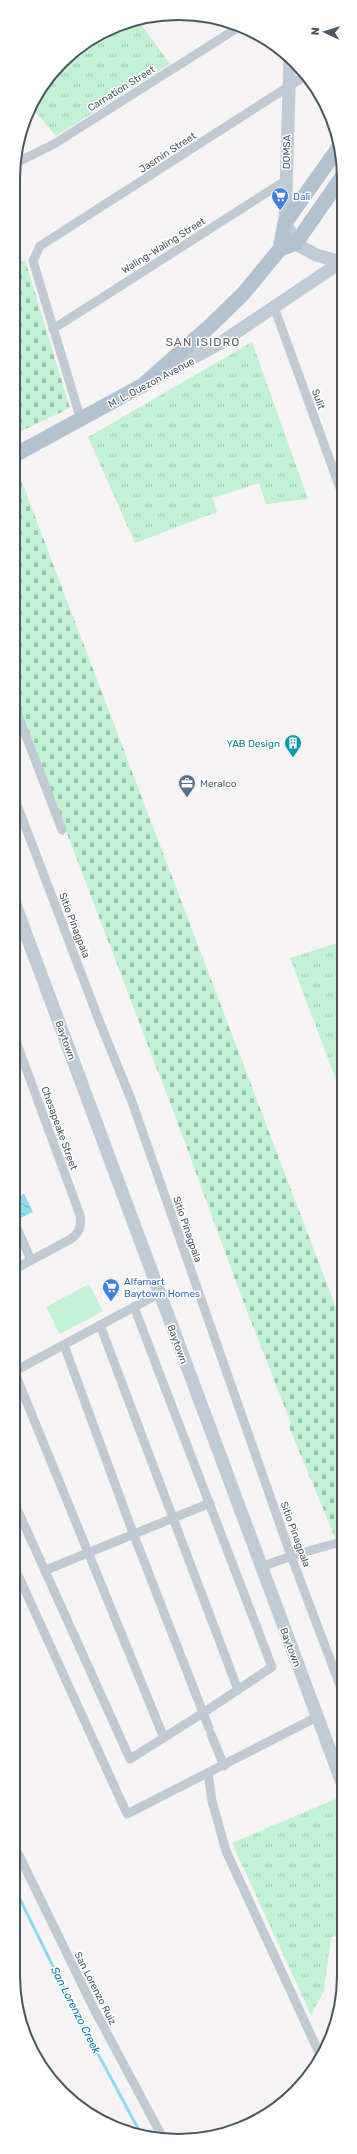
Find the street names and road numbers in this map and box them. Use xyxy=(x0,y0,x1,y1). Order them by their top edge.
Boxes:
street label: Carnation Street xyxy=(86,63,157,114)
street label: Jasmin Street xyxy=(137,130,198,176)
street label: DOMSA xyxy=(281,134,293,169)
street label: Waling-Waling Street xyxy=(119,215,208,276)
street label: M. L. Quezon Avenue xyxy=(106,355,197,411)
street label: Sulit xyxy=(309,387,327,411)
street label: Sitio Pinagpala xyxy=(56,891,92,960)
street label: Baytown xyxy=(52,1019,78,1062)
street label: Chesapeake Street xyxy=(38,1085,80,1172)
street label: Sitio Pinagpala xyxy=(170,1195,204,1264)
street label: Baytown xyxy=(164,1323,190,1366)
street label: Sitio Pinagpala xyxy=(278,1500,312,1569)
street label: Baytown xyxy=(277,1626,303,1669)
street label: San Lorenzo Ruiz xyxy=(72,1950,119,2027)

